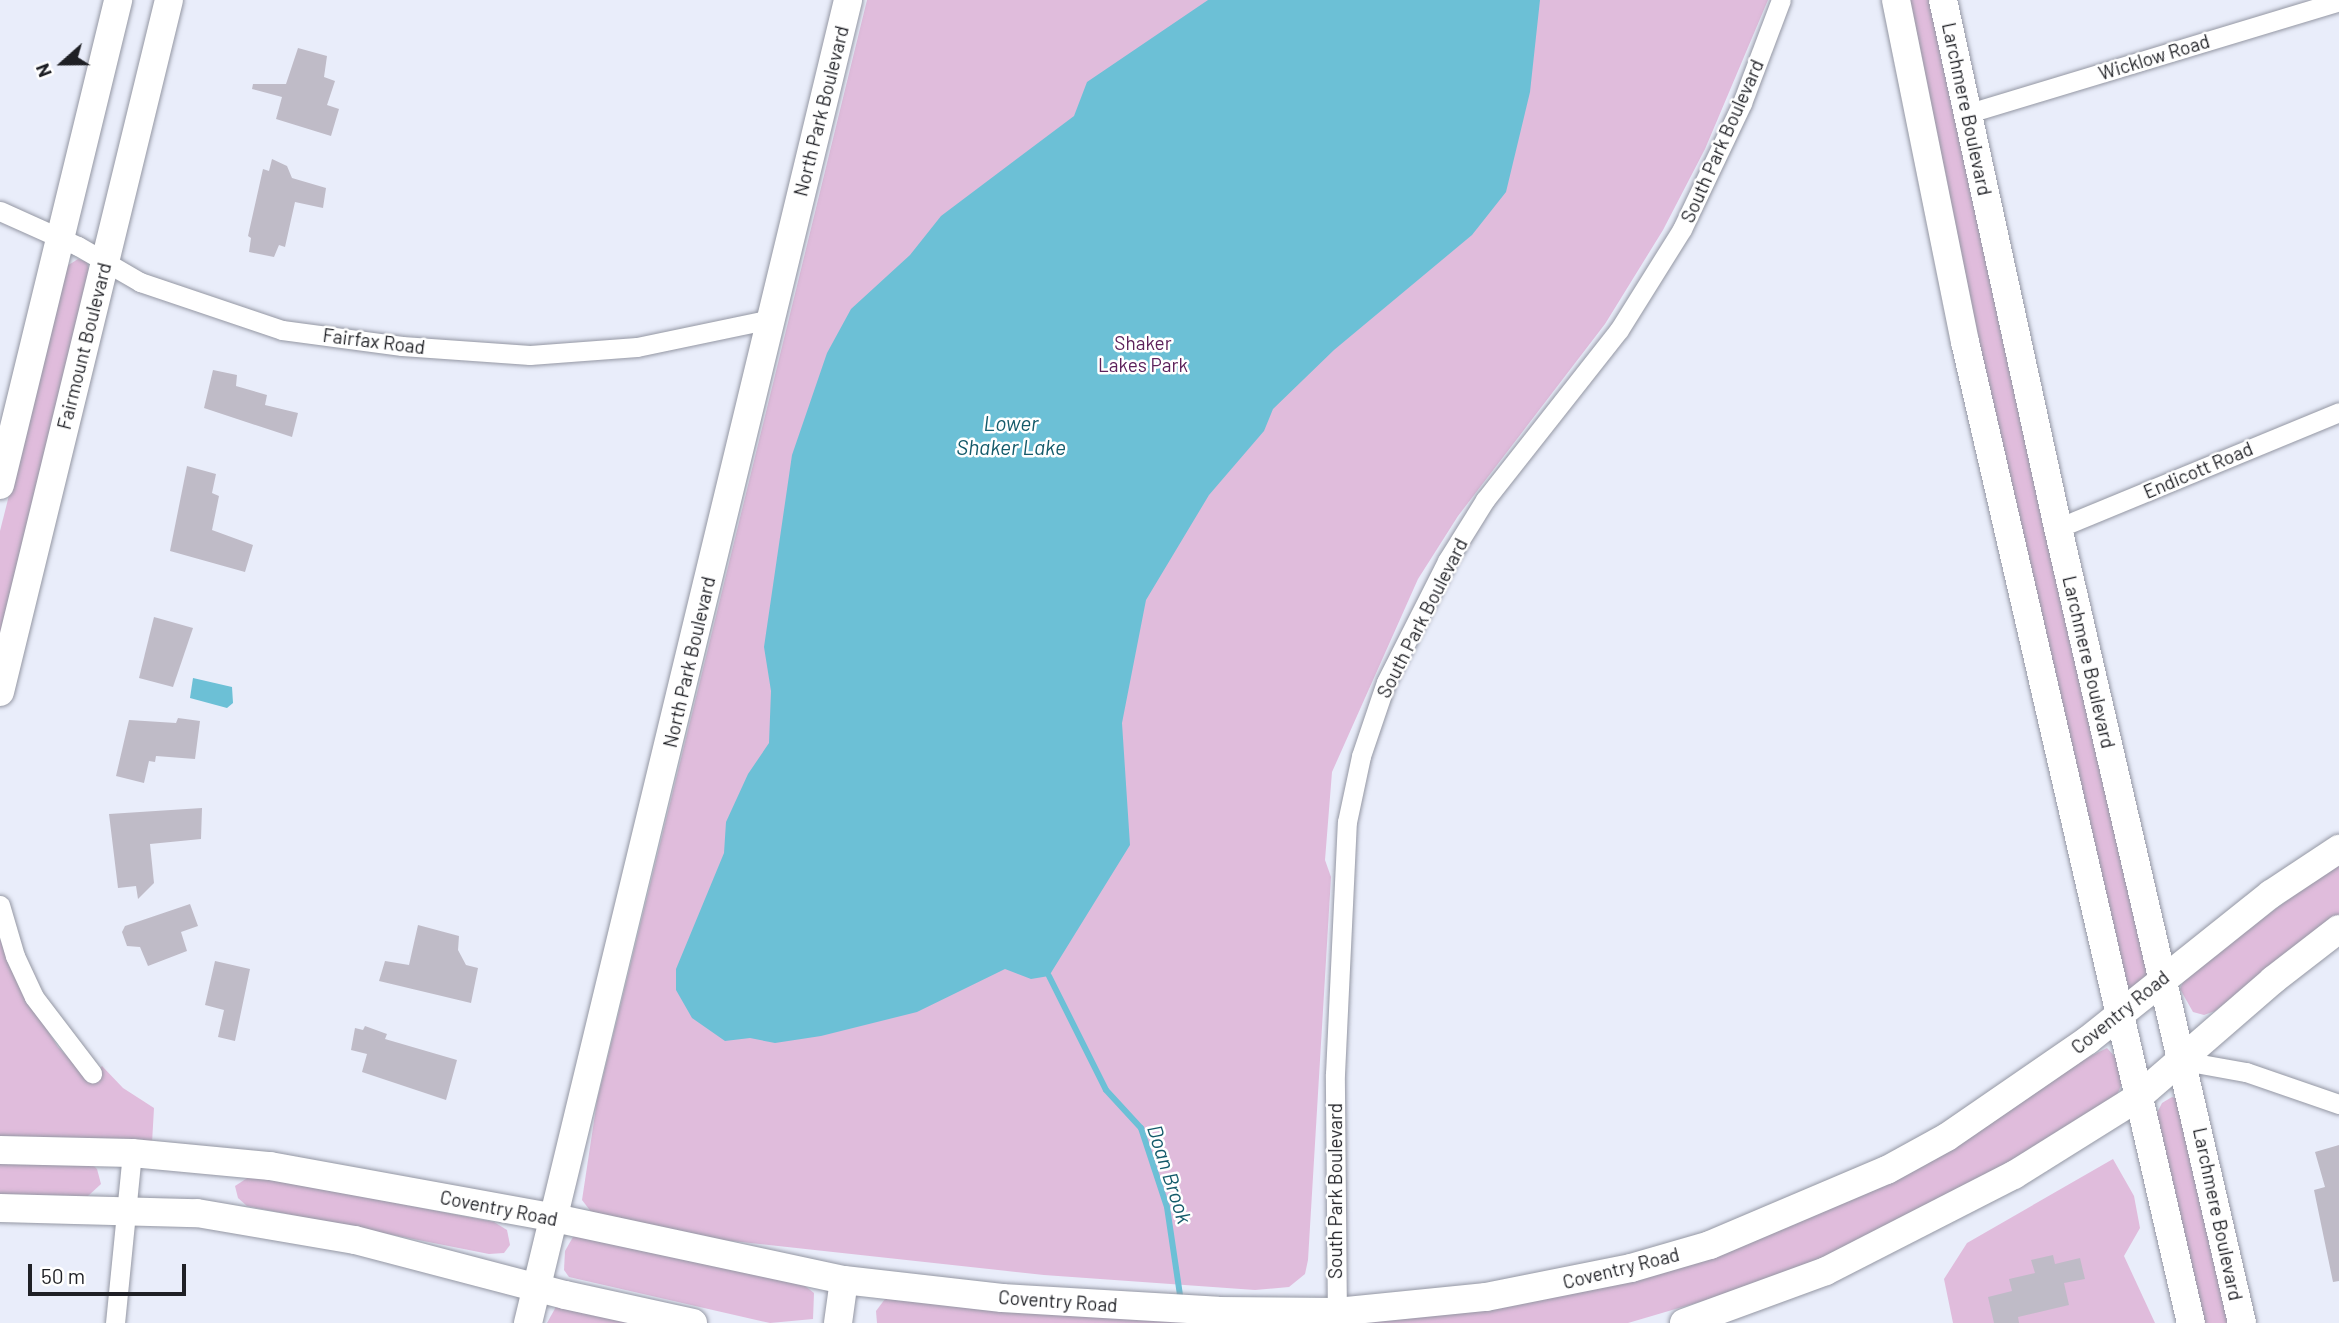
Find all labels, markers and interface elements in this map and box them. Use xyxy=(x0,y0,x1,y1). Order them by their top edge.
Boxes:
street label: Larchmere Boulevard xyxy=(1938,20,1996,198)
street label: North Park Boulevard xyxy=(789,23,853,199)
north arrow xyxy=(28,28,98,98)
street label: Wicklow Road xyxy=(2096,29,2212,85)
street label: South Park Boulevard xyxy=(1676,56,1768,226)
text: N xyxy=(30,61,56,81)
street label: Fairmount Boulevard xyxy=(52,260,116,432)
street label: Fairfax Road xyxy=(322,323,426,359)
park label: Shaker Lakes Park xyxy=(1098,332,1188,376)
water label: Lower Shaker Lake xyxy=(956,410,1066,460)
street label: Endicott Road xyxy=(2140,437,2256,503)
street label: South Park Boulevard xyxy=(1372,534,1472,702)
street label: North Park Boulevard xyxy=(658,574,720,750)
street label: Larchmere Boulevard xyxy=(2058,574,2120,750)
street label: Coventry Road xyxy=(2066,966,2174,1058)
street label: South Park Boulevard xyxy=(1324,1103,1346,1279)
water label: Doan Brook xyxy=(1142,1121,1198,1227)
street label: Larchmere Boulevard xyxy=(2189,1125,2247,1303)
street label: Coventry Road xyxy=(438,1185,560,1231)
street label: Coventry Road xyxy=(1560,1242,1682,1294)
scale bar xyxy=(32,1250,189,1294)
text: 50 m xyxy=(41,1263,85,1288)
street label: Coventry Road xyxy=(998,1285,1118,1317)

